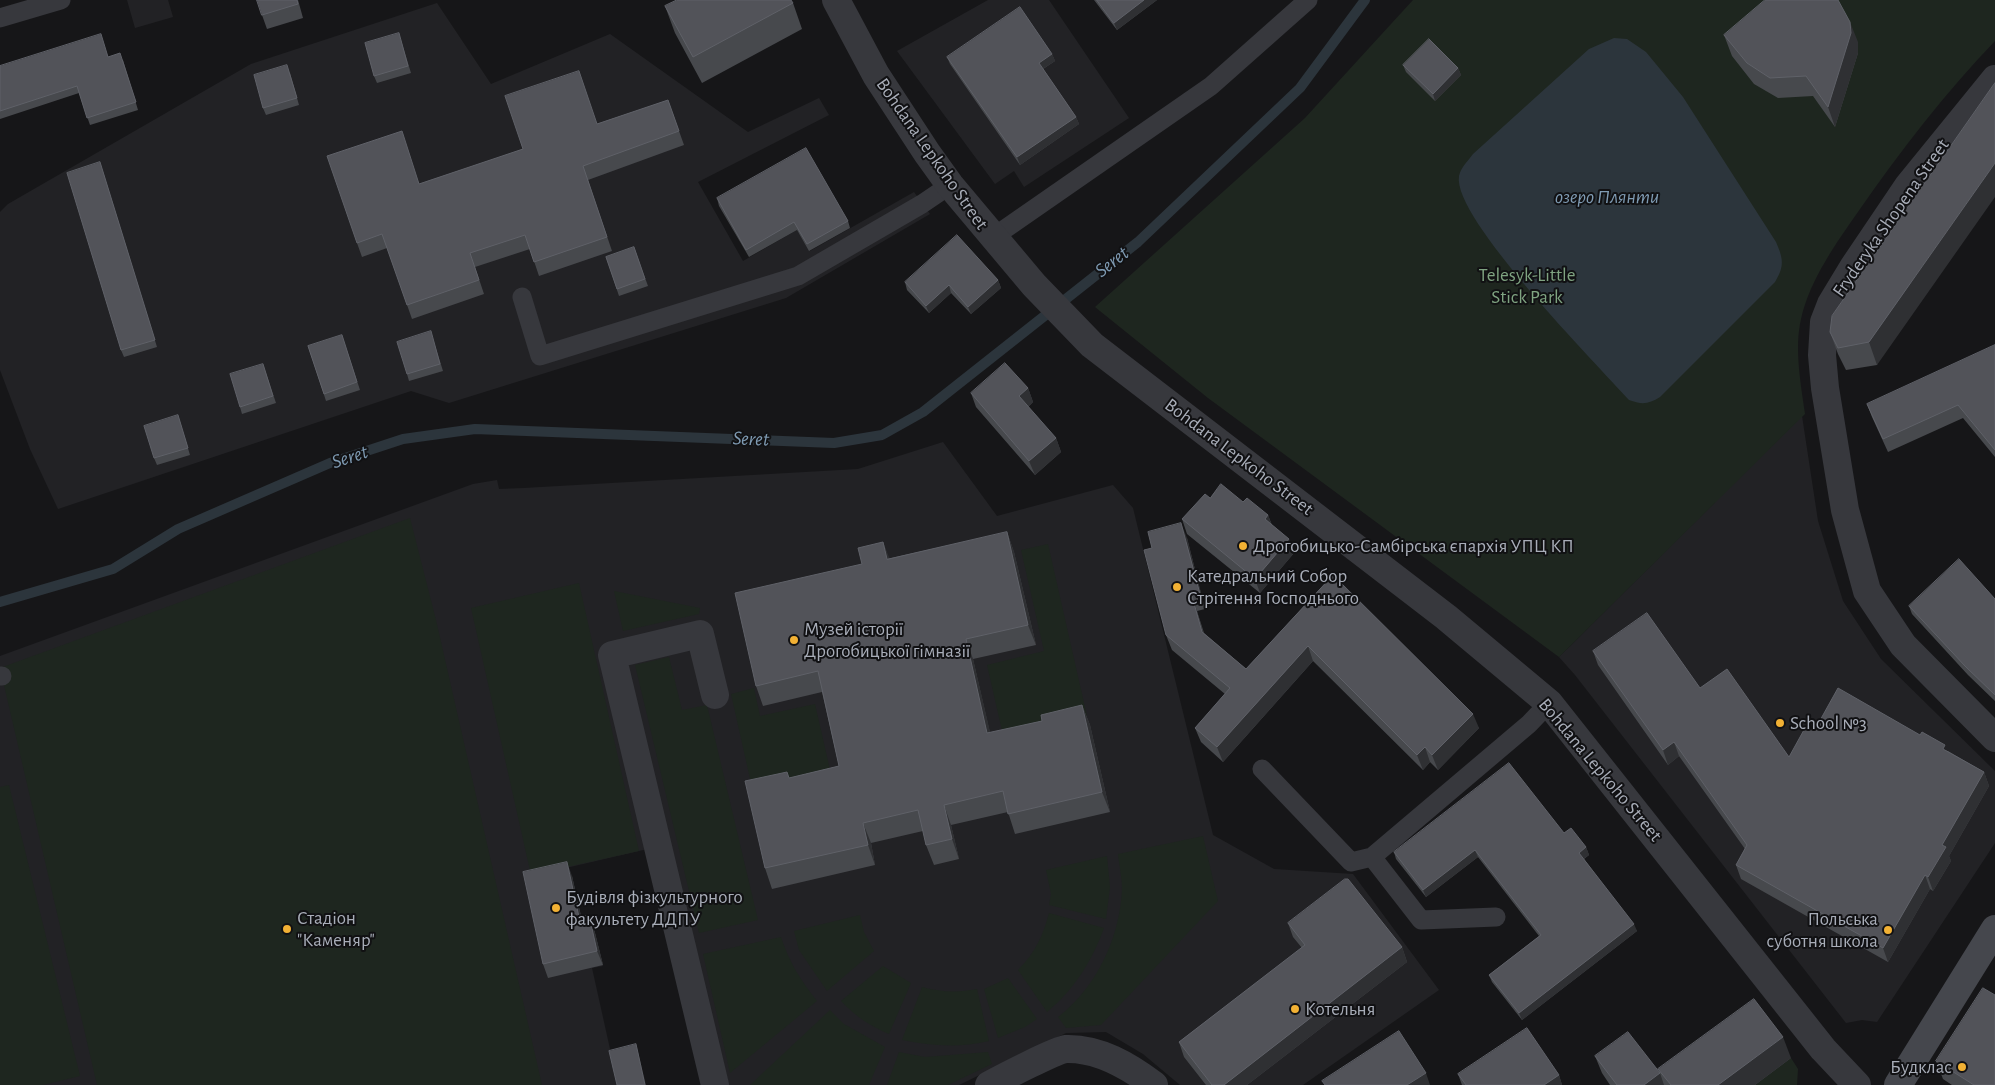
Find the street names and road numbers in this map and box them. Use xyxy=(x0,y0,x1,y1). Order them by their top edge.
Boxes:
street label: Bohdana Lepkoho Street xyxy=(871,74,993,234)
street label: Fryderyka Shopena Street xyxy=(1828,135,1954,301)
street label: Bohdana Lepkoho Street xyxy=(1160,394,1318,520)
street label: Bohdana Lepkoho Street xyxy=(1533,694,1667,846)

